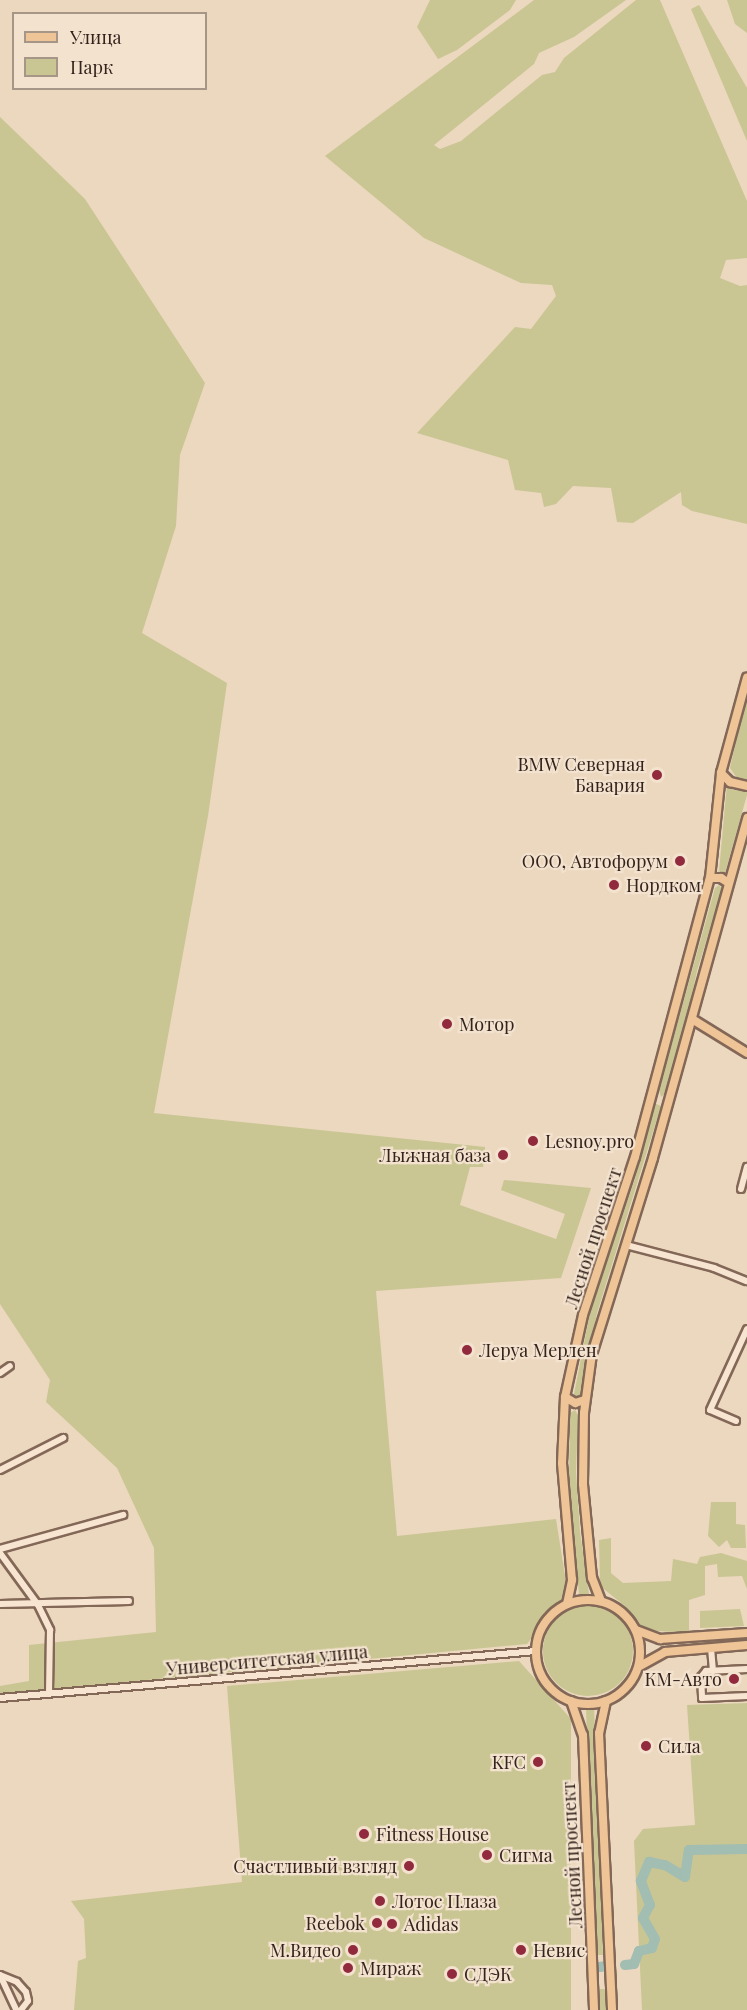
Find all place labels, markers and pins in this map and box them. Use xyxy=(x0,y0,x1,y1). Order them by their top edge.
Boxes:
place label: BMW Северная Бавария xyxy=(517,754,645,796)
marker: BMW Северная Бавария xyxy=(650,768,664,782)
place label: ООО, Автофорум xyxy=(522,850,668,872)
marker: ООО, Автофорум xyxy=(673,854,687,868)
place label: Нордком xyxy=(626,874,701,896)
marker: Нордком xyxy=(607,878,621,892)
place label: Мотор xyxy=(459,1013,515,1035)
marker: Мотор xyxy=(440,1017,454,1031)
place label: Lesnoy.pro xyxy=(545,1130,634,1152)
marker: Lesnoy.pro xyxy=(526,1134,540,1148)
place label: Лыжная база xyxy=(379,1144,491,1166)
marker: Лыжная база xyxy=(496,1148,510,1162)
place label: Леруа Мерлен xyxy=(479,1339,597,1361)
marker: Леруа Мерлен xyxy=(460,1343,474,1357)
place label: КМ-Авто xyxy=(644,1668,722,1690)
marker: КМ-Авто xyxy=(727,1672,741,1686)
place label: Сила xyxy=(658,1735,701,1757)
marker: Сила xyxy=(639,1739,653,1753)
place label: KFC xyxy=(492,1751,526,1773)
marker: KFC xyxy=(531,1755,545,1769)
place label: Fitness House xyxy=(376,1823,489,1845)
marker: Fitness House xyxy=(357,1827,371,1841)
place label: Сигма xyxy=(499,1844,553,1866)
marker: Сигма xyxy=(480,1848,494,1862)
place label: Счастливый взгляд xyxy=(233,1855,397,1877)
marker: Счастливый взгляд xyxy=(402,1859,416,1873)
place label: Лотос Плаза xyxy=(392,1890,497,1912)
marker: Лотос Плаза xyxy=(373,1894,387,1908)
place label: Reebok xyxy=(305,1912,365,1934)
place label: Adidas xyxy=(404,1913,459,1935)
marker: Reebok xyxy=(370,1916,384,1930)
marker: Adidas xyxy=(385,1917,399,1931)
place label: М.Видео xyxy=(270,1939,341,1961)
place label: Невис xyxy=(533,1939,585,1961)
marker: М.Видео xyxy=(346,1943,360,1957)
marker: Невис xyxy=(514,1943,528,1957)
place label: Мираж xyxy=(360,1957,422,1979)
marker: Мираж xyxy=(341,1961,355,1975)
place label: СДЭК xyxy=(464,1963,512,1985)
marker: СДЭК xyxy=(445,1967,459,1981)

